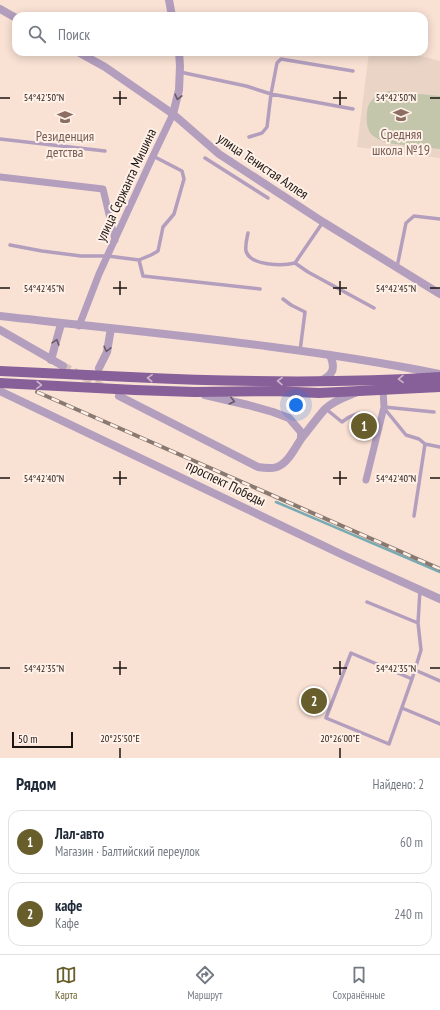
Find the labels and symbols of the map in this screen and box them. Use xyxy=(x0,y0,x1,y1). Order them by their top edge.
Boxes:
text: 54°42'50"N xyxy=(24,91,64,104)
text: 54°42'50"N xyxy=(376,91,416,104)
one-way arrow xyxy=(174,94,182,100)
school or university icon: Средняя школа №19 xyxy=(392,106,410,124)
school or university icon: Резиденция детства xyxy=(56,108,74,126)
street label: улица Сержанта Мишина xyxy=(92,125,160,245)
place label: Средняя школа №19 xyxy=(372,125,430,159)
place label: Резиденция детства xyxy=(36,127,94,161)
street label: улица Тенистая Аллея xyxy=(214,129,312,203)
text: 54°42'45"N xyxy=(24,282,64,295)
text: 54°42'45"N xyxy=(376,282,416,295)
one-way arrow xyxy=(51,338,60,345)
one-way arrow xyxy=(103,346,111,352)
one-way arrow xyxy=(147,374,153,382)
one-way arrow xyxy=(398,375,404,383)
one-way arrow xyxy=(277,377,283,385)
one-way arrow xyxy=(36,381,42,389)
your location xyxy=(286,395,306,415)
one-way arrow xyxy=(229,396,235,404)
pin: 1 xyxy=(351,411,377,441)
street label: проспект Победы xyxy=(183,456,269,510)
text: 54°42'40"N xyxy=(24,472,64,485)
text: 54°42'40"N xyxy=(376,472,416,485)
text: 54°42'35"N xyxy=(24,662,64,675)
text: 54°42'35"N xyxy=(376,662,416,675)
pin: 2 xyxy=(301,686,327,716)
scale bar xyxy=(12,730,73,749)
text: 20°25'50"E xyxy=(100,732,140,745)
text: 20°26'00"E xyxy=(320,732,360,745)

